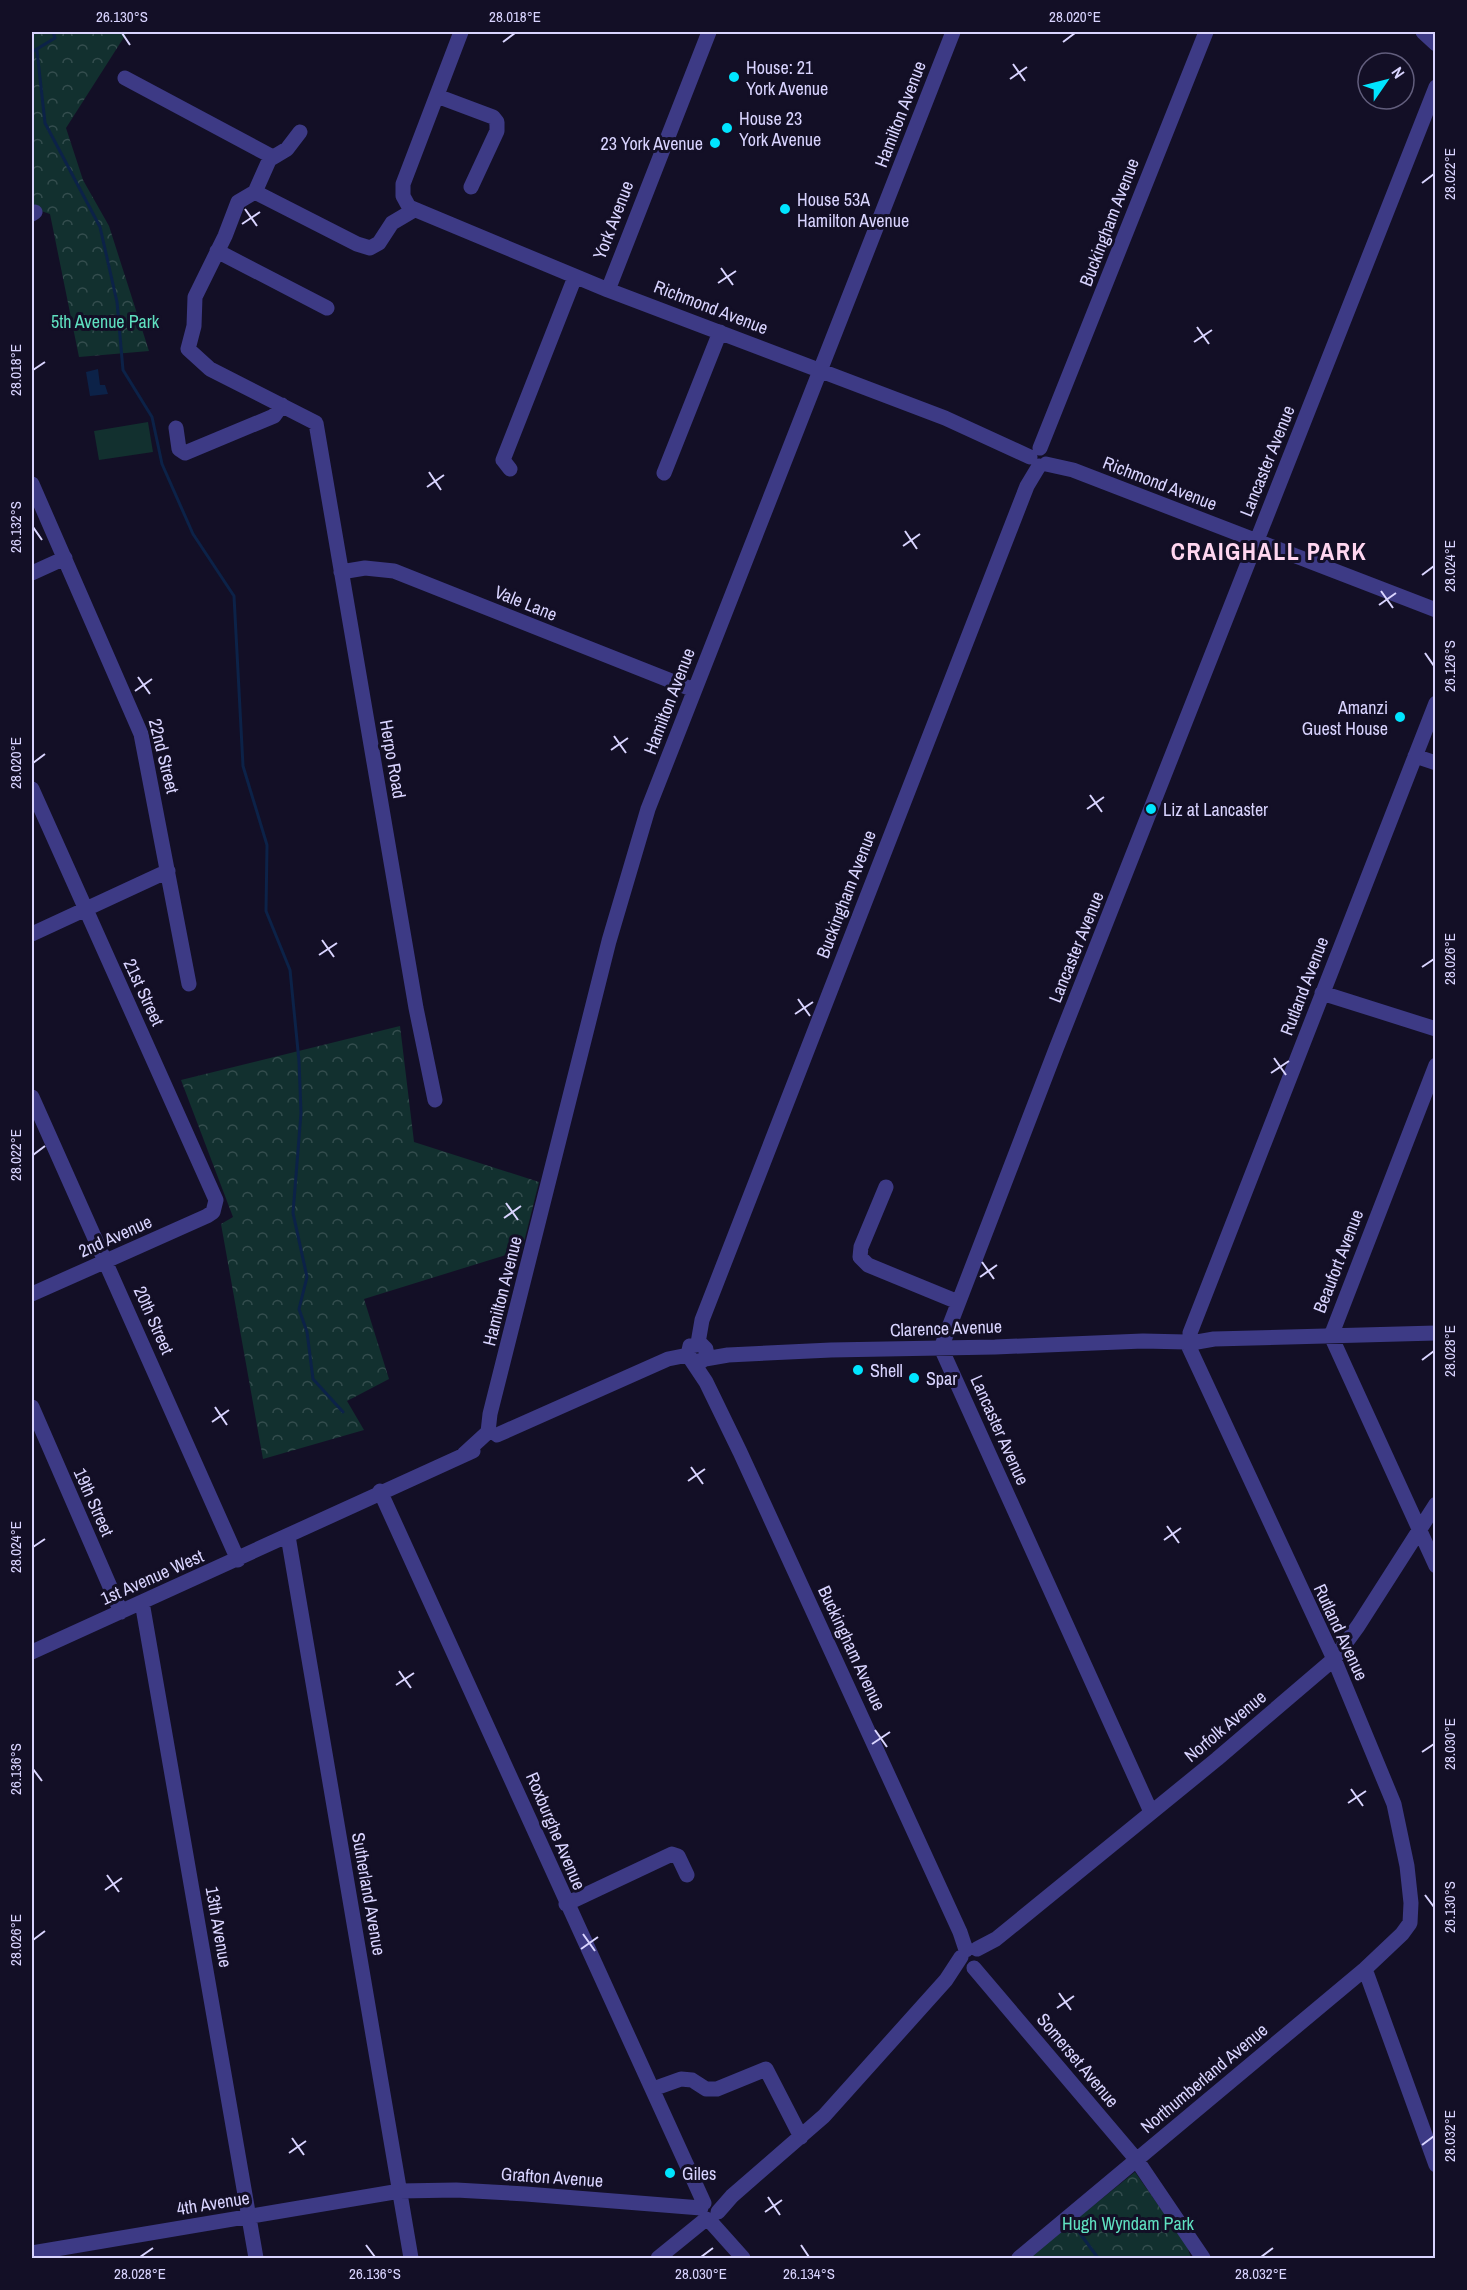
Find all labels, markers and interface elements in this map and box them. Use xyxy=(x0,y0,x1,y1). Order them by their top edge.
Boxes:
text: 26.130°S xyxy=(96,6,148,27)
text: 28.018°E xyxy=(489,6,541,27)
text: 28.020°E xyxy=(1049,6,1101,27)
north arrow xyxy=(1356,51,1416,111)
place label: House: 21 York Avenue xyxy=(746,55,828,101)
street label: Hamilton Avenue xyxy=(868,57,932,171)
text: N xyxy=(1387,62,1410,83)
marker: House: 21 York Avenue xyxy=(727,70,741,84)
place label: House 23 York Avenue xyxy=(739,106,821,152)
marker: House 23 York Avenue xyxy=(720,121,734,135)
place label: 23 York Avenue xyxy=(600,131,703,156)
marker: 23 York Avenue xyxy=(708,136,722,150)
text: 28.022°E xyxy=(1439,148,1460,200)
street label: Buckingham Avenue xyxy=(1073,154,1145,290)
street label: York Avenue xyxy=(587,177,639,263)
place label: House 53A Hamilton Avenue xyxy=(797,187,909,233)
marker: House 53A Hamilton Avenue xyxy=(778,202,792,216)
street label: Richmond Avenue xyxy=(650,274,772,340)
park label: 5th Avenue Park xyxy=(51,309,160,334)
text: 28.018°E xyxy=(5,344,26,396)
street label: Lancaster Avenue xyxy=(1233,402,1301,520)
street label: Richmond Avenue xyxy=(1099,450,1221,516)
text: 26.132°S xyxy=(5,501,26,553)
district label: CRAIGHALL PARK xyxy=(1171,535,1367,567)
text: 28.024°E xyxy=(1439,540,1460,592)
street label: Vale Lane xyxy=(491,579,561,627)
text: 26.126°S xyxy=(1439,640,1460,692)
street label: Hamilton Avenue xyxy=(637,644,701,758)
place label: Amanzi Guest House xyxy=(1302,695,1388,741)
marker: Amanzi Guest House xyxy=(1393,710,1407,724)
street label: 22nd Street xyxy=(143,716,185,796)
street label: Herpo Road xyxy=(374,718,412,800)
text: 28.020°E xyxy=(5,737,26,789)
place label: Liz at Lancaster xyxy=(1163,797,1268,822)
marker: Liz at Lancaster xyxy=(1144,802,1158,816)
street label: Buckingham Avenue xyxy=(810,826,882,962)
street label: Lancaster Avenue xyxy=(1042,888,1110,1006)
street label: Rutland Avenue xyxy=(1274,933,1334,1039)
text: 28.026°E xyxy=(1439,933,1460,985)
street label: 21st Street xyxy=(118,954,170,1030)
text: 28.022°E xyxy=(5,1129,26,1181)
street label: Beaufort Avenue xyxy=(1307,1206,1369,1316)
street label: 2nd Avenue xyxy=(74,1209,156,1263)
street label: Hamilton Avenue xyxy=(476,1234,528,1348)
street label: 20th Street xyxy=(128,1282,180,1358)
street label: Clarence Avenue xyxy=(890,1314,1002,1342)
text: 28.028°E xyxy=(1439,1325,1460,1377)
place label: Shell xyxy=(870,1358,903,1383)
marker: Shell xyxy=(851,1363,865,1377)
place label: Spar xyxy=(926,1366,957,1391)
marker: Spar xyxy=(907,1371,921,1385)
street label: Lancaster Avenue xyxy=(965,1371,1035,1489)
street label: 19th Street xyxy=(68,1464,120,1540)
text: 28.024°E xyxy=(5,1521,26,1573)
street label: 1st Avenue West xyxy=(97,1543,207,1611)
street label: Rutland Avenue xyxy=(1308,1580,1374,1684)
street label: Buckingham Avenue xyxy=(812,1581,892,1715)
street label: Norfolk Avenue xyxy=(1179,1684,1271,1768)
text: 28.030°E xyxy=(1439,1718,1460,1770)
text: 26.136°S xyxy=(5,1743,26,1795)
street label: Roxburghe Avenue xyxy=(520,1768,592,1894)
street label: Sutherland Avenue xyxy=(346,1831,392,1957)
text: 26.130°S xyxy=(1439,1881,1460,1933)
street label: 13th Avenue xyxy=(200,1885,238,1969)
text: 28.026°E xyxy=(5,1914,26,1966)
street label: Somerset Avenue xyxy=(1031,2007,1125,2113)
street label: Northumberland Avenue xyxy=(1135,2017,1273,2139)
text: 28.032°E xyxy=(1439,2110,1460,2162)
street label: Grafton Avenue xyxy=(500,2161,604,2193)
place label: Giles xyxy=(682,2161,716,2186)
marker: Giles xyxy=(663,2166,677,2180)
street label: 4th Avenue xyxy=(175,2185,251,2221)
park label: Hugh Wyndam Park xyxy=(1062,2211,1195,2236)
text: 28.028°E xyxy=(114,2263,166,2284)
text: 26.136°S xyxy=(349,2263,401,2284)
text: 28.030°E xyxy=(675,2263,727,2284)
text: 26.134°S xyxy=(783,2263,835,2284)
text: 28.032°E xyxy=(1235,2263,1287,2284)

